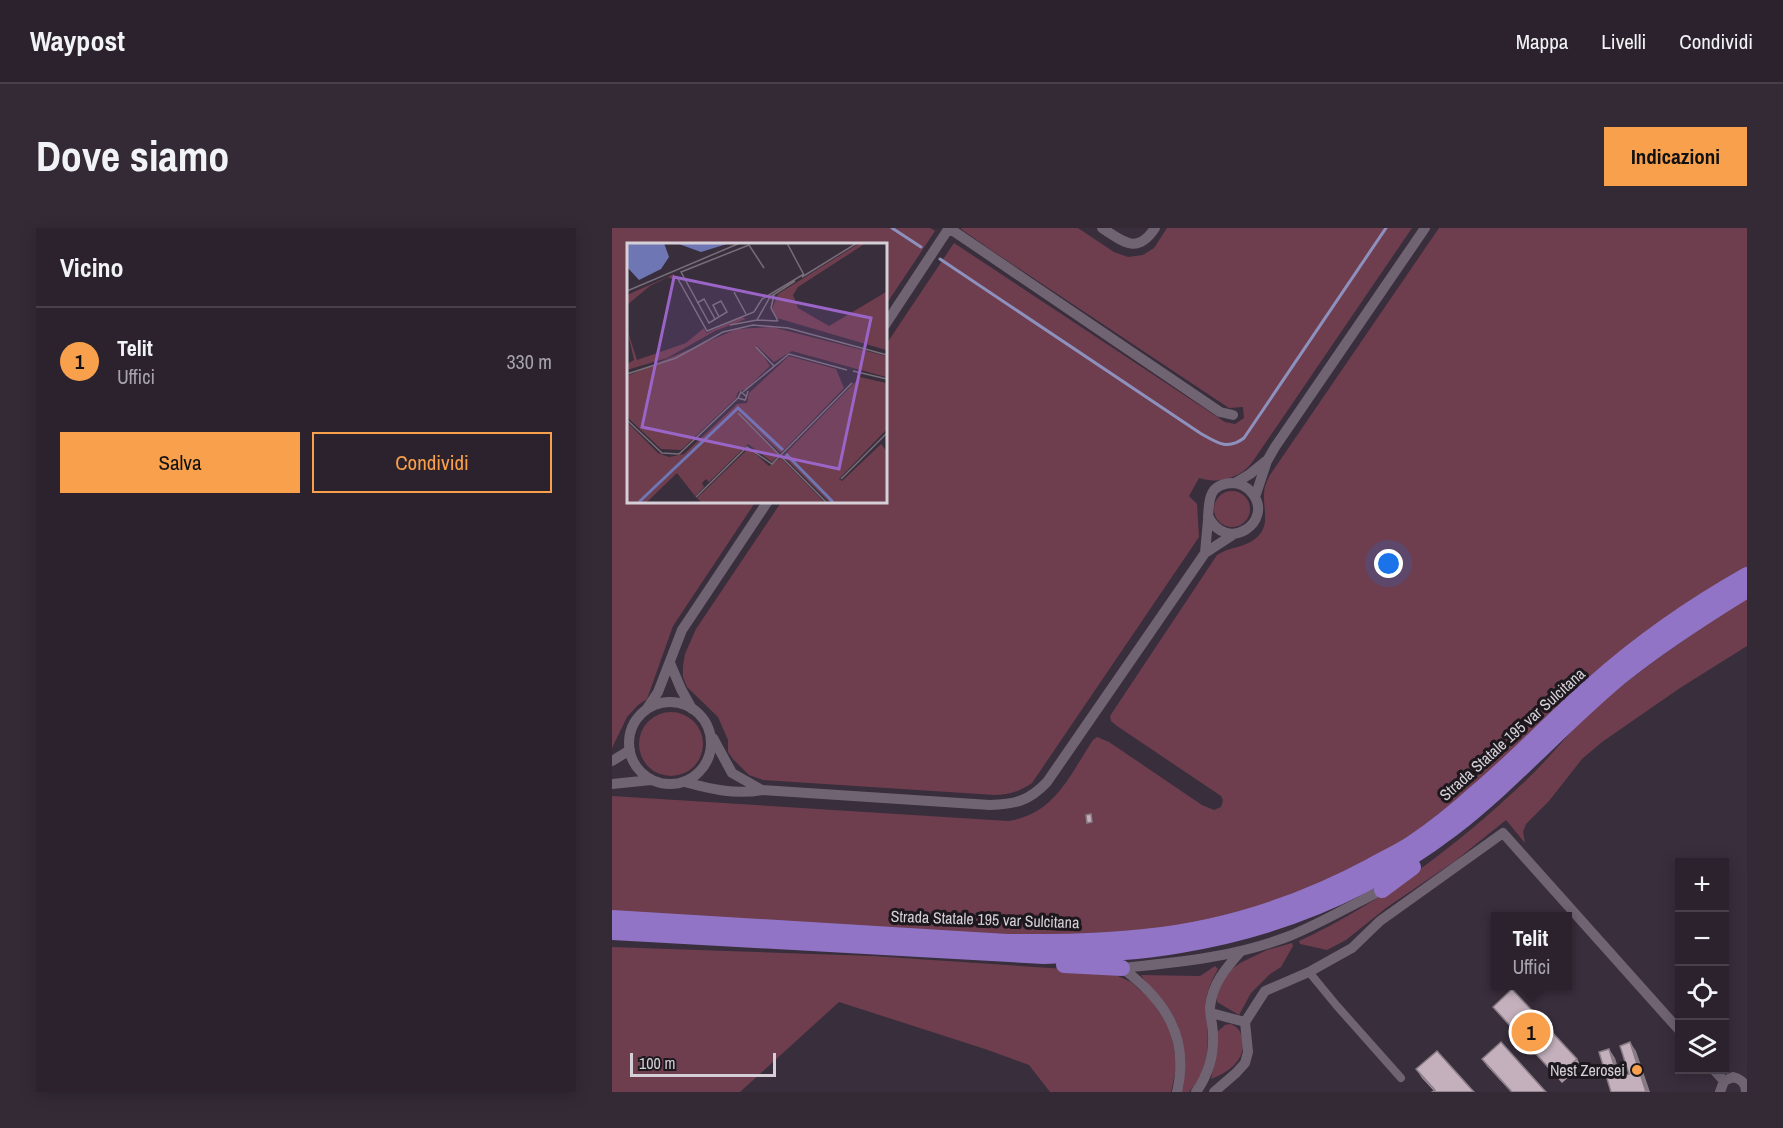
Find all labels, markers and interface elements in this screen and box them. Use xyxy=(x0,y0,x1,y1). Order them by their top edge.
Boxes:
text: Waypost xyxy=(30,22,125,60)
text: Mappa xyxy=(1516,27,1568,56)
text: Livelli xyxy=(1601,27,1646,56)
text: Condividi xyxy=(1679,27,1753,56)
button: Indicazioni xyxy=(1604,127,1747,186)
text: Dove siamo xyxy=(36,128,229,184)
inset map xyxy=(627,243,886,502)
text: Vicino xyxy=(60,250,124,285)
text: Telit xyxy=(117,333,153,363)
text: 1 xyxy=(75,348,84,375)
text: 330 m xyxy=(506,348,552,375)
text: Uffici xyxy=(117,363,155,390)
button: Salva xyxy=(60,432,300,493)
button: Condividi xyxy=(312,432,552,493)
your location xyxy=(1374,549,1403,578)
street label: Strada Statale 195 var Sulcitana xyxy=(1434,662,1590,805)
map controls xyxy=(1675,858,1729,1074)
button: + xyxy=(1675,858,1729,912)
street label: Strada Statale 195 var Sulcitana xyxy=(890,905,1080,933)
popup xyxy=(1491,912,1572,990)
button: − xyxy=(1675,912,1729,966)
text: Telit xyxy=(1513,923,1548,953)
text: Uffici xyxy=(1513,953,1551,980)
button: locate xyxy=(1675,966,1729,1020)
pin: 1 xyxy=(1512,1010,1550,1054)
button: layers xyxy=(1675,1020,1729,1074)
scale bar xyxy=(630,1050,776,1078)
text: 100 m xyxy=(639,1052,675,1074)
place label: Nest Zerosei xyxy=(1550,1059,1625,1081)
marker: Nest Zerosei xyxy=(1630,1063,1644,1077)

